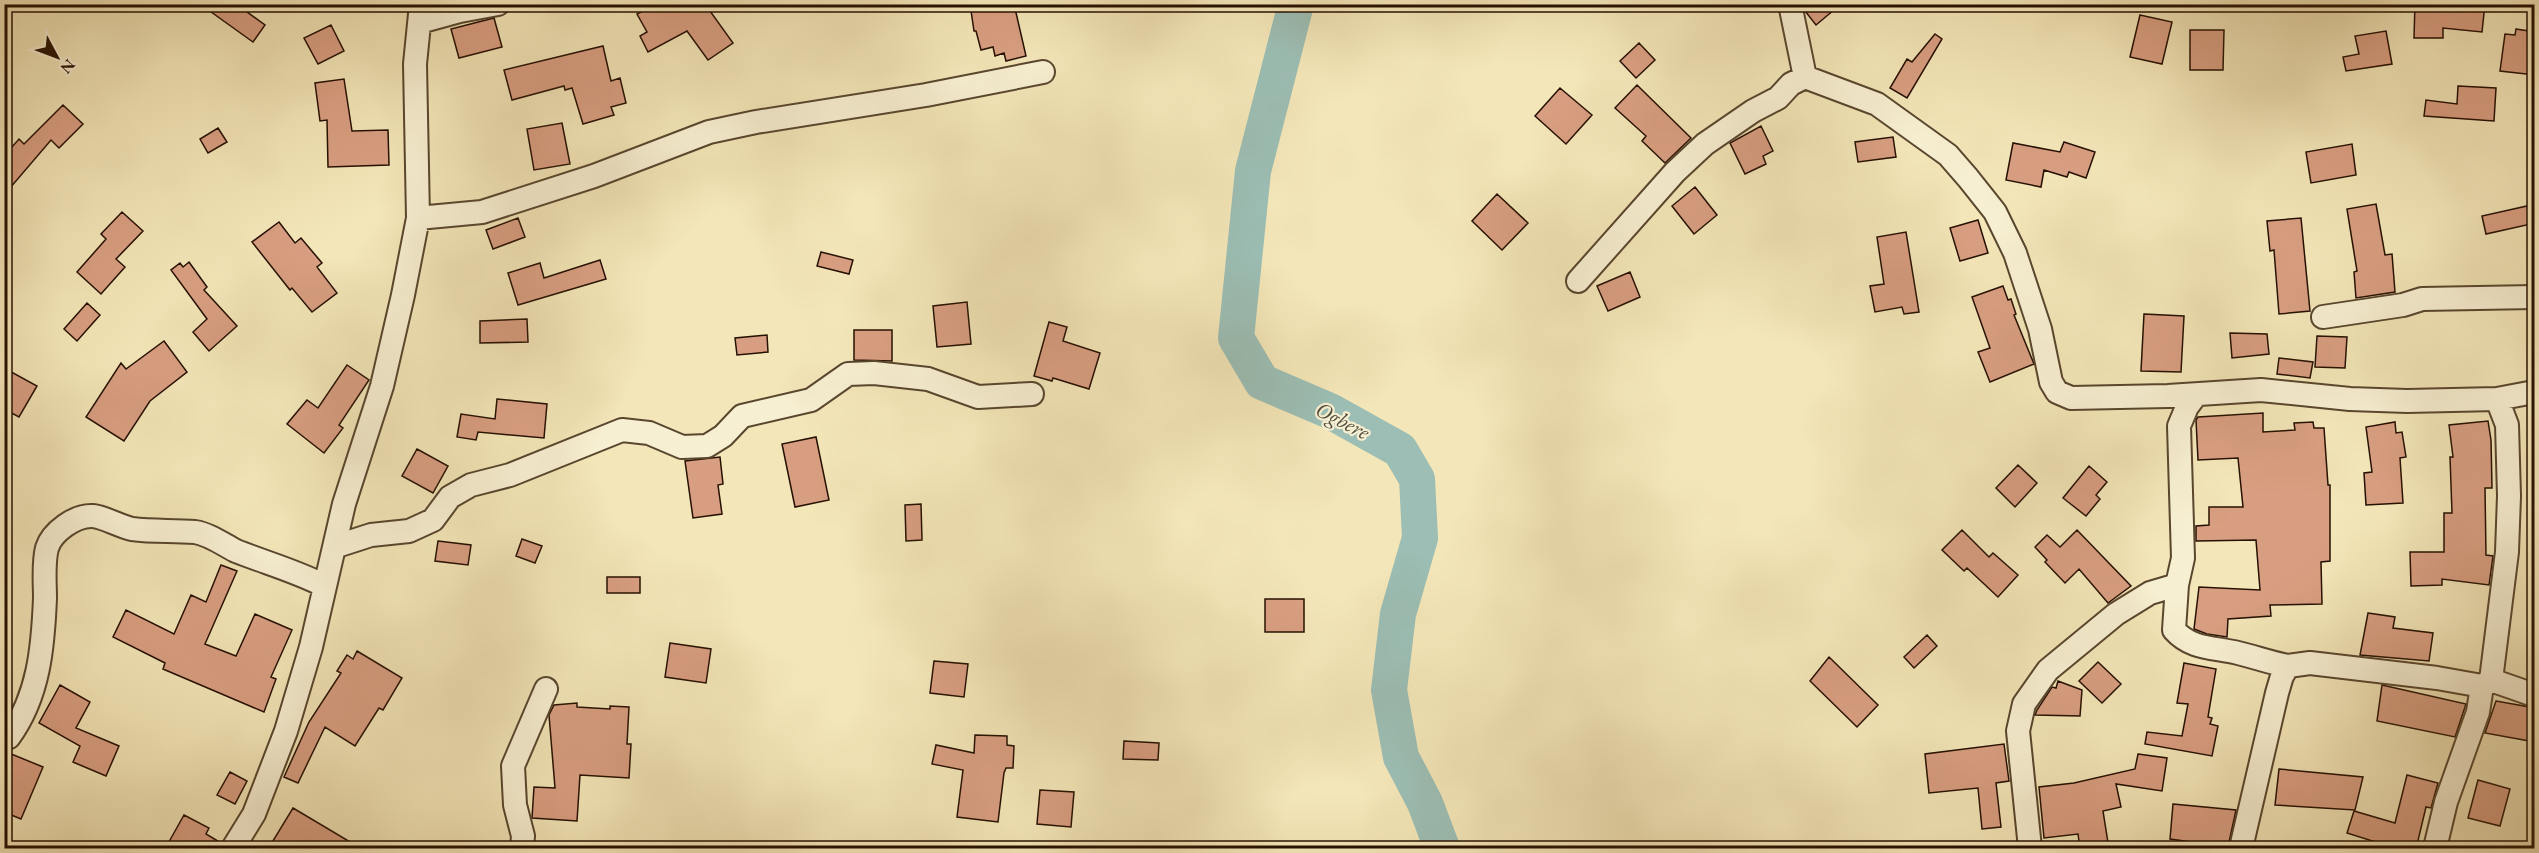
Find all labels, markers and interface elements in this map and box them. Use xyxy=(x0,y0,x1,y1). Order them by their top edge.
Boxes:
north arrow xyxy=(27,27,87,87)
text: N xyxy=(56,55,80,78)
water label: Ogbere xyxy=(1311,395,1375,447)

